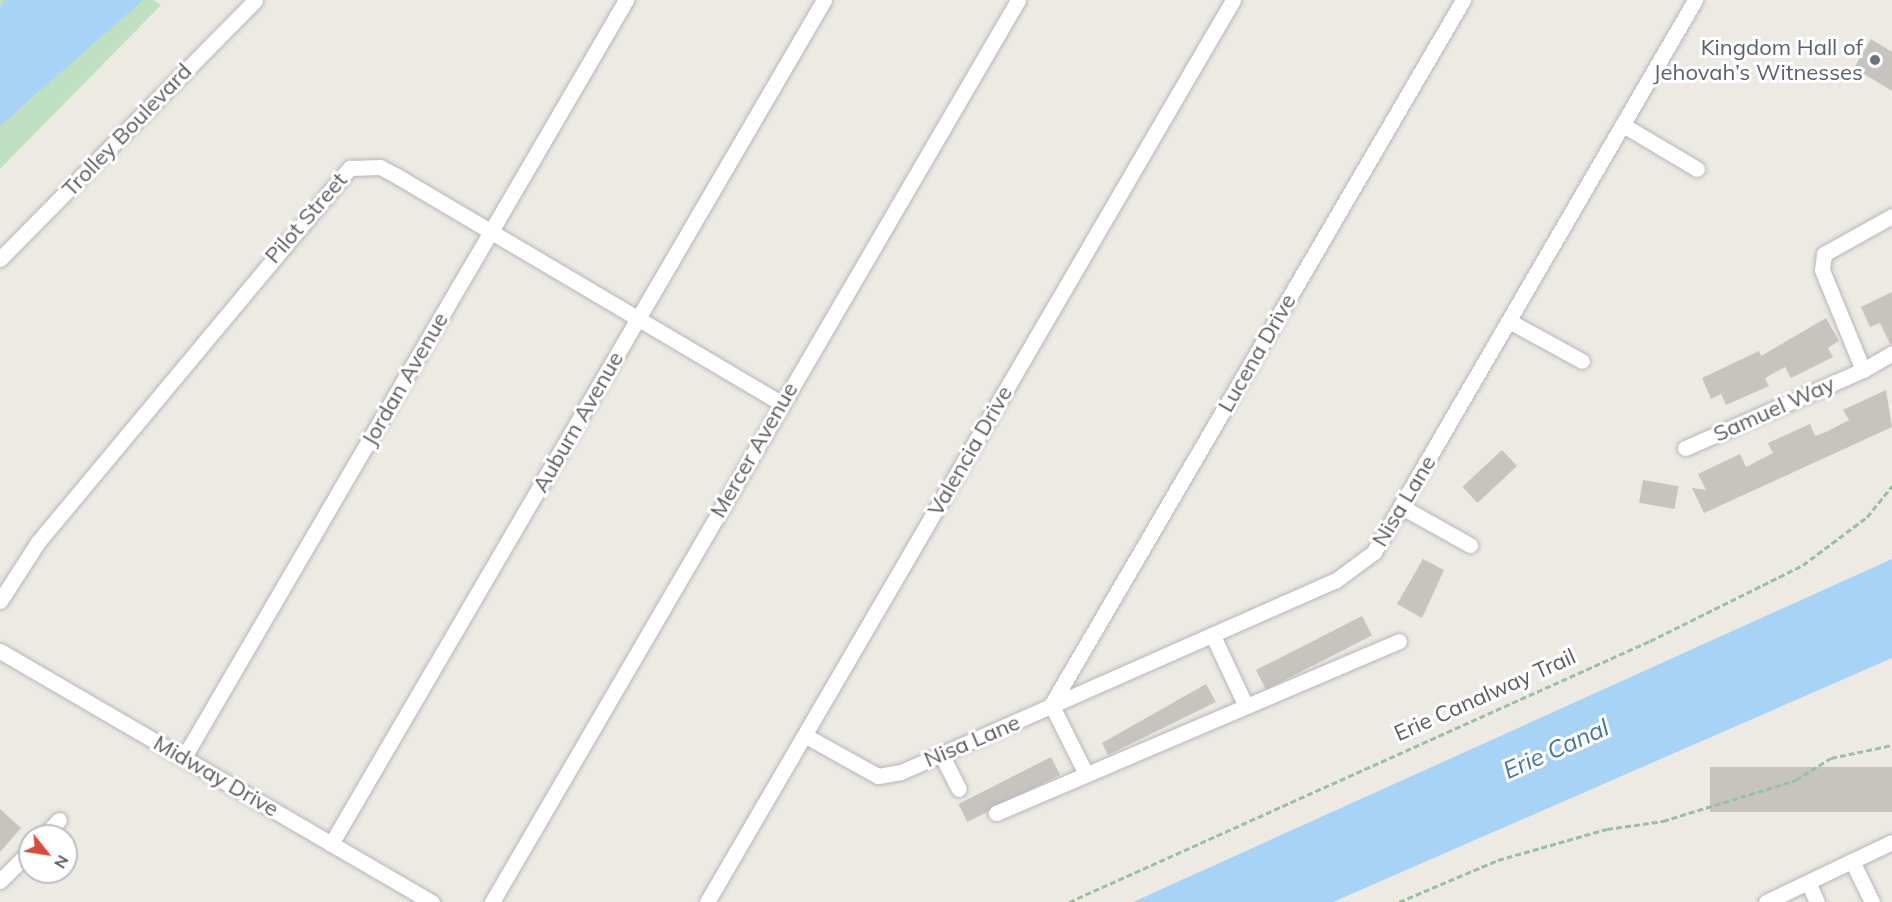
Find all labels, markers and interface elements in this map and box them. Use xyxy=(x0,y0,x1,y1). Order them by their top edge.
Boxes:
place label: Kingdom Hall of Jehovah’s Witnesses xyxy=(1653,34,1863,86)
marker: Kingdom Hall of Jehovah’s Witnesses xyxy=(1868,53,1882,67)
street label: Trolley Boulevard xyxy=(57,58,197,202)
street label: Pilot Street xyxy=(259,167,353,269)
street label: Lucena Drive xyxy=(1213,289,1301,417)
street label: Jordan Avenue xyxy=(356,308,454,450)
street label: Auburn Avenue xyxy=(527,347,629,497)
street label: Samuel Way xyxy=(1709,371,1839,447)
street label: Mercer Avenue xyxy=(705,378,803,522)
street label: Valencia Drive xyxy=(922,381,1018,521)
street label: Nisa Lane xyxy=(1367,451,1441,551)
street label: Erie Canalway Trail xyxy=(1390,643,1580,747)
street label: Nisa Lane xyxy=(920,709,1024,773)
water label: Erie Canal xyxy=(1499,713,1613,785)
street label: Midway Drive xyxy=(149,730,283,822)
north arrow xyxy=(18,824,78,884)
text: N xyxy=(50,852,74,872)

